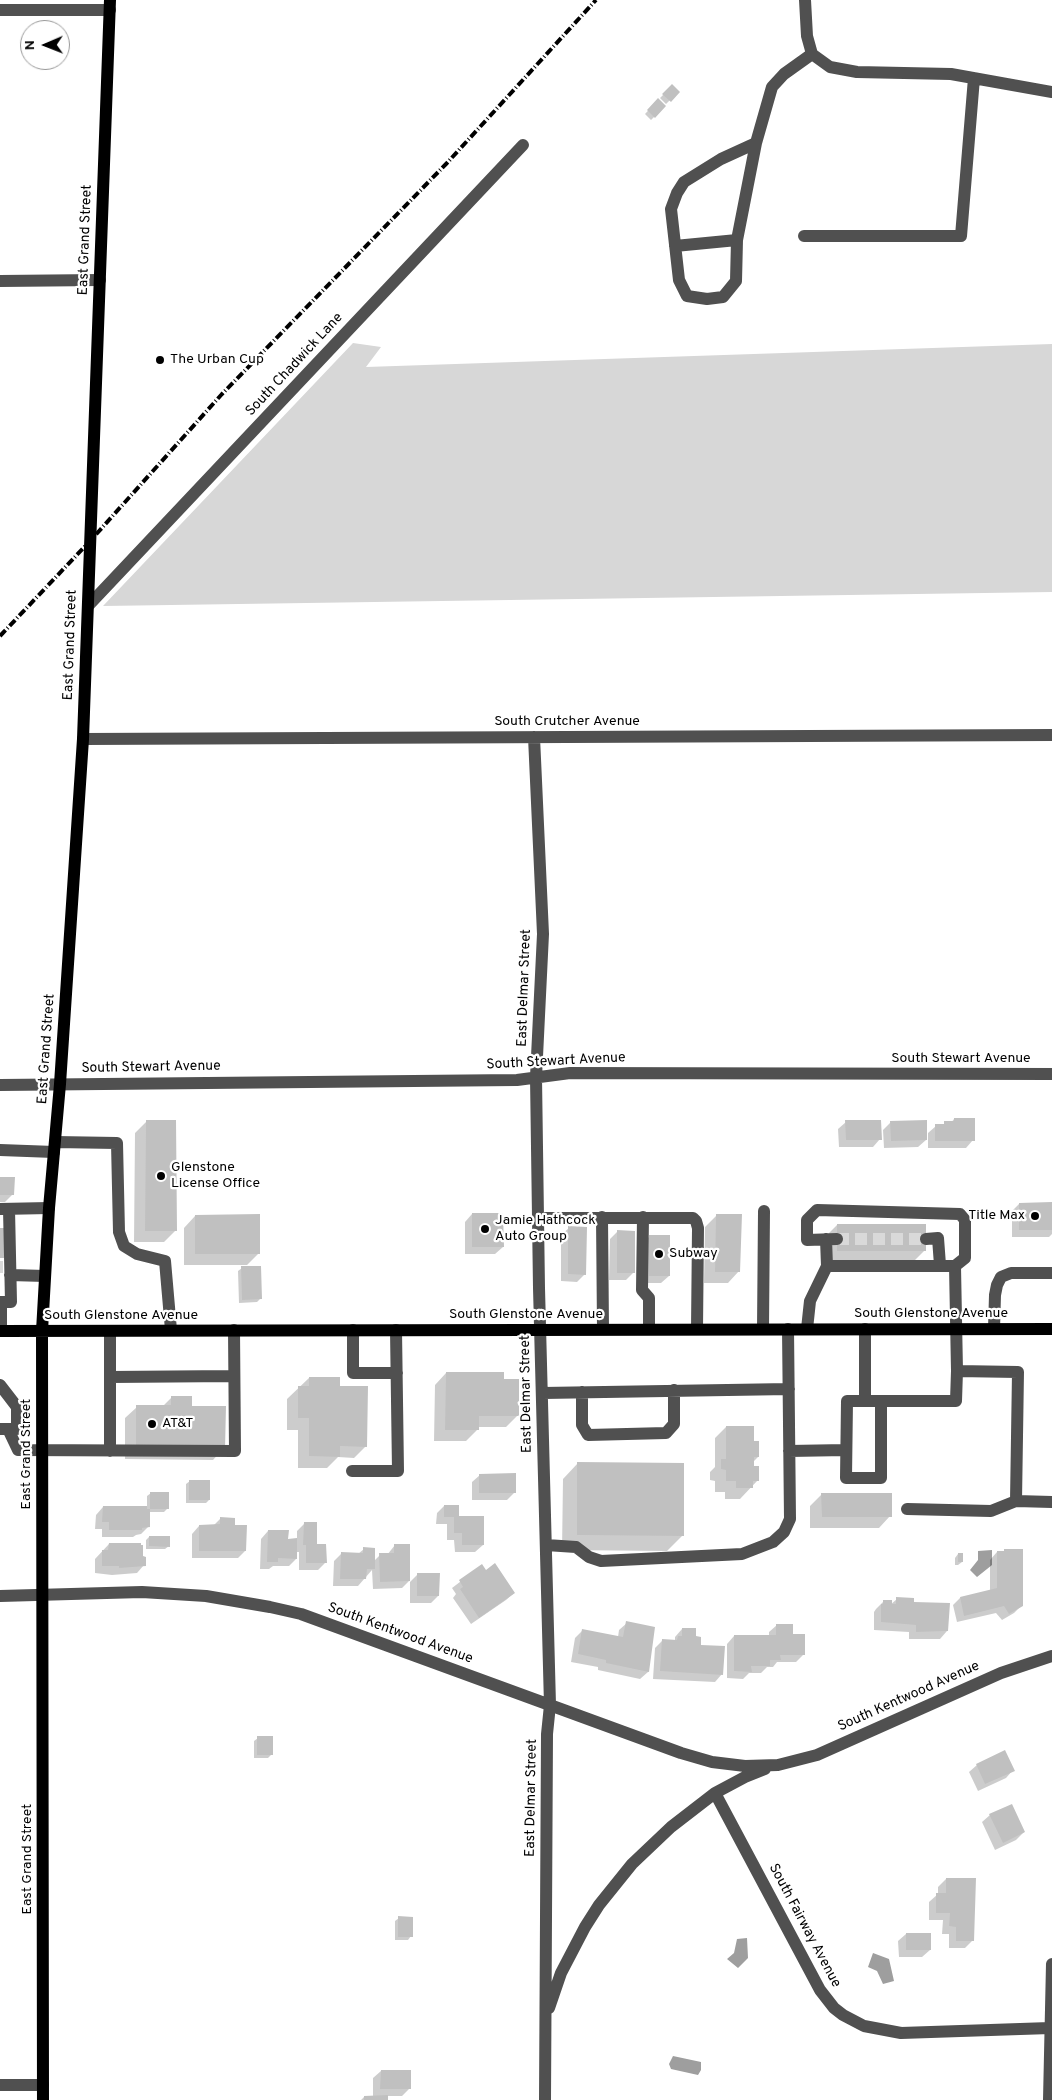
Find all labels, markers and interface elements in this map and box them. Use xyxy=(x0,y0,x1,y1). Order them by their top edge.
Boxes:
north arrow xyxy=(20,20,70,70)
text: N xyxy=(22,40,39,50)
street label: East Grand Street xyxy=(76,184,96,296)
street label: South Chadwick Lane xyxy=(243,310,347,420)
place label: The Urban Cup xyxy=(170,352,264,368)
marker: The Urban Cup xyxy=(154,354,166,366)
street label: East Grand Street xyxy=(61,589,81,701)
street label: South Crutcher Avenue xyxy=(494,714,640,730)
street label: East Delmar Street xyxy=(515,929,535,1047)
street label: East Grand Street xyxy=(35,993,59,1105)
street label: South Stewart Avenue xyxy=(486,1050,626,1074)
street label: South Stewart Avenue xyxy=(891,1051,1031,1067)
street label: South Stewart Avenue xyxy=(81,1058,221,1078)
place label: Glenstone License Office xyxy=(171,1160,260,1192)
marker: Glenstone License Office xyxy=(155,1170,167,1182)
place label: Title Max xyxy=(968,1208,1025,1224)
marker: Title Max xyxy=(1029,1210,1041,1222)
place label: Jamie Hathcock Auto Group xyxy=(495,1213,596,1246)
marker: Jamie Hathcock Auto Group xyxy=(479,1223,491,1235)
place label: Subway xyxy=(669,1246,718,1262)
marker: Subway xyxy=(653,1248,665,1260)
street label: South Glenstone Avenue xyxy=(854,1306,1008,1322)
street label: South Glenstone Avenue xyxy=(449,1307,603,1323)
street label: South Glenstone Avenue xyxy=(44,1308,198,1324)
street label: East Delmar Street xyxy=(518,1335,536,1453)
street label: East Grand Street xyxy=(19,1399,35,1509)
place label: AT&T xyxy=(162,1416,193,1432)
marker: AT&T xyxy=(146,1418,158,1430)
street label: South Kentwood Avenue xyxy=(325,1600,475,1668)
street label: South Kentwood Avenue xyxy=(836,1658,982,1736)
street label: East Delmar Street xyxy=(523,1739,541,1857)
street label: East Grand Street xyxy=(20,1804,36,1914)
street label: South Fairway Avenue xyxy=(764,1861,844,1991)

